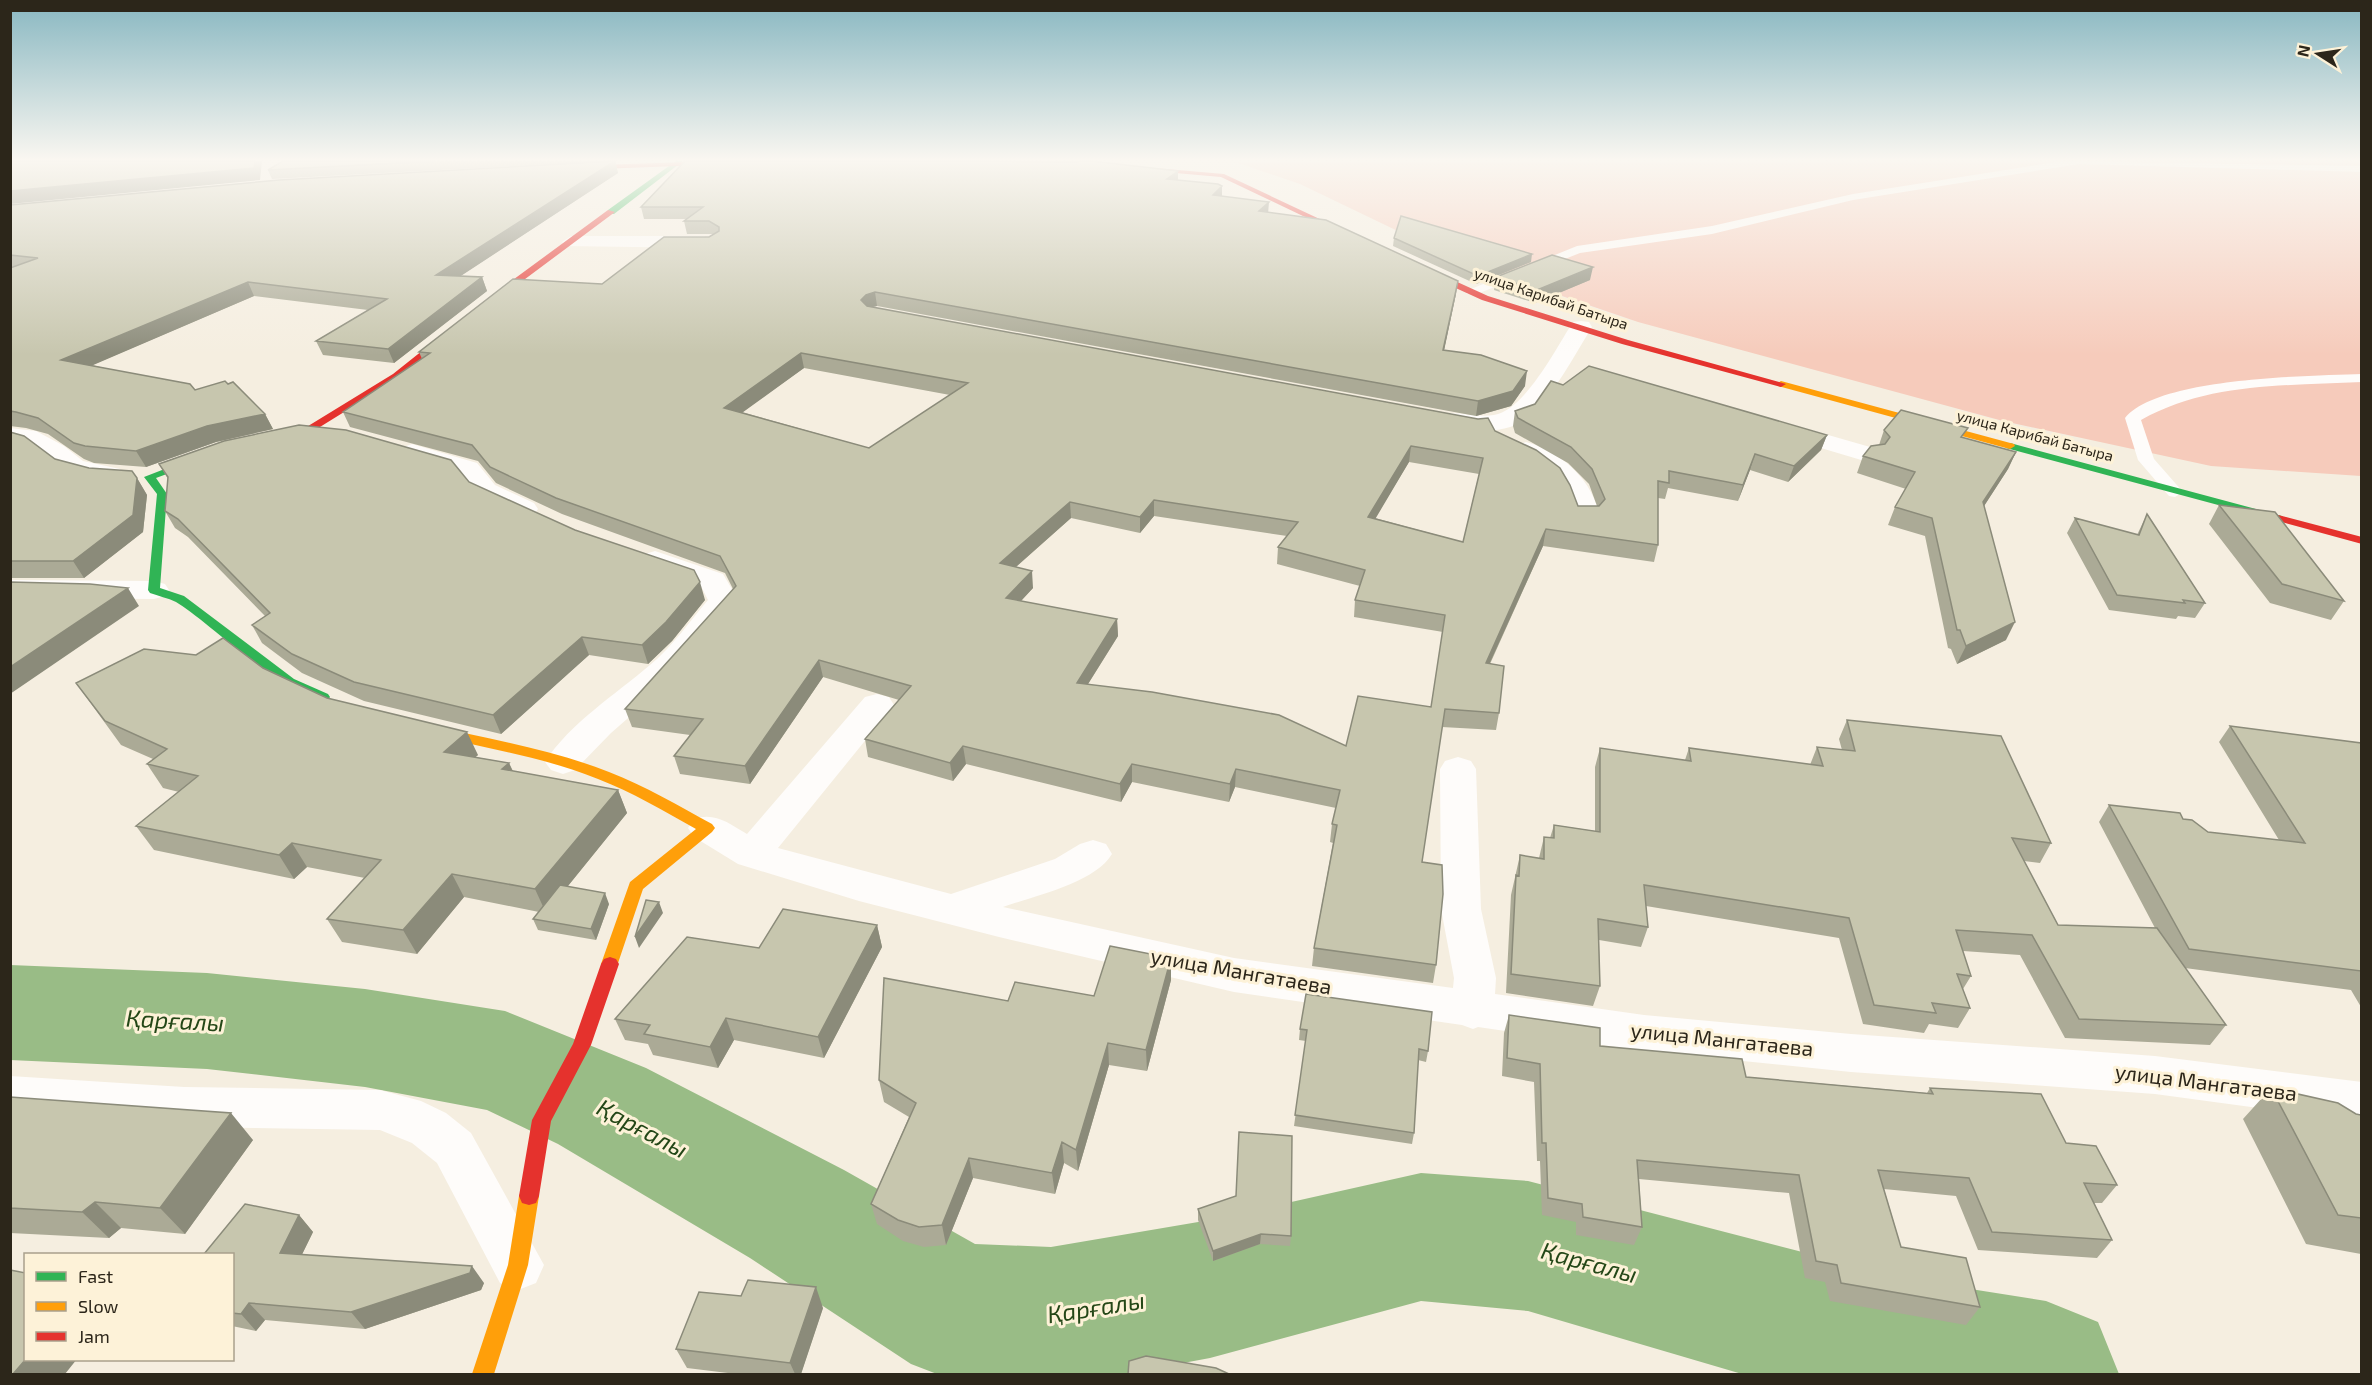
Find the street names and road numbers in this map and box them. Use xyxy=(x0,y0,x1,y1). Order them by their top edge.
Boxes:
street label: улица Карибай Батыра xyxy=(1472,263,1631,334)
street label: улица Карибай Батыра xyxy=(1955,405,2116,466)
street label: улица Мангатаева xyxy=(1149,942,1334,1000)
street label: улица Мангатаева xyxy=(1630,1016,1815,1062)
street label: улица Мангатаева xyxy=(2114,1058,2299,1106)

